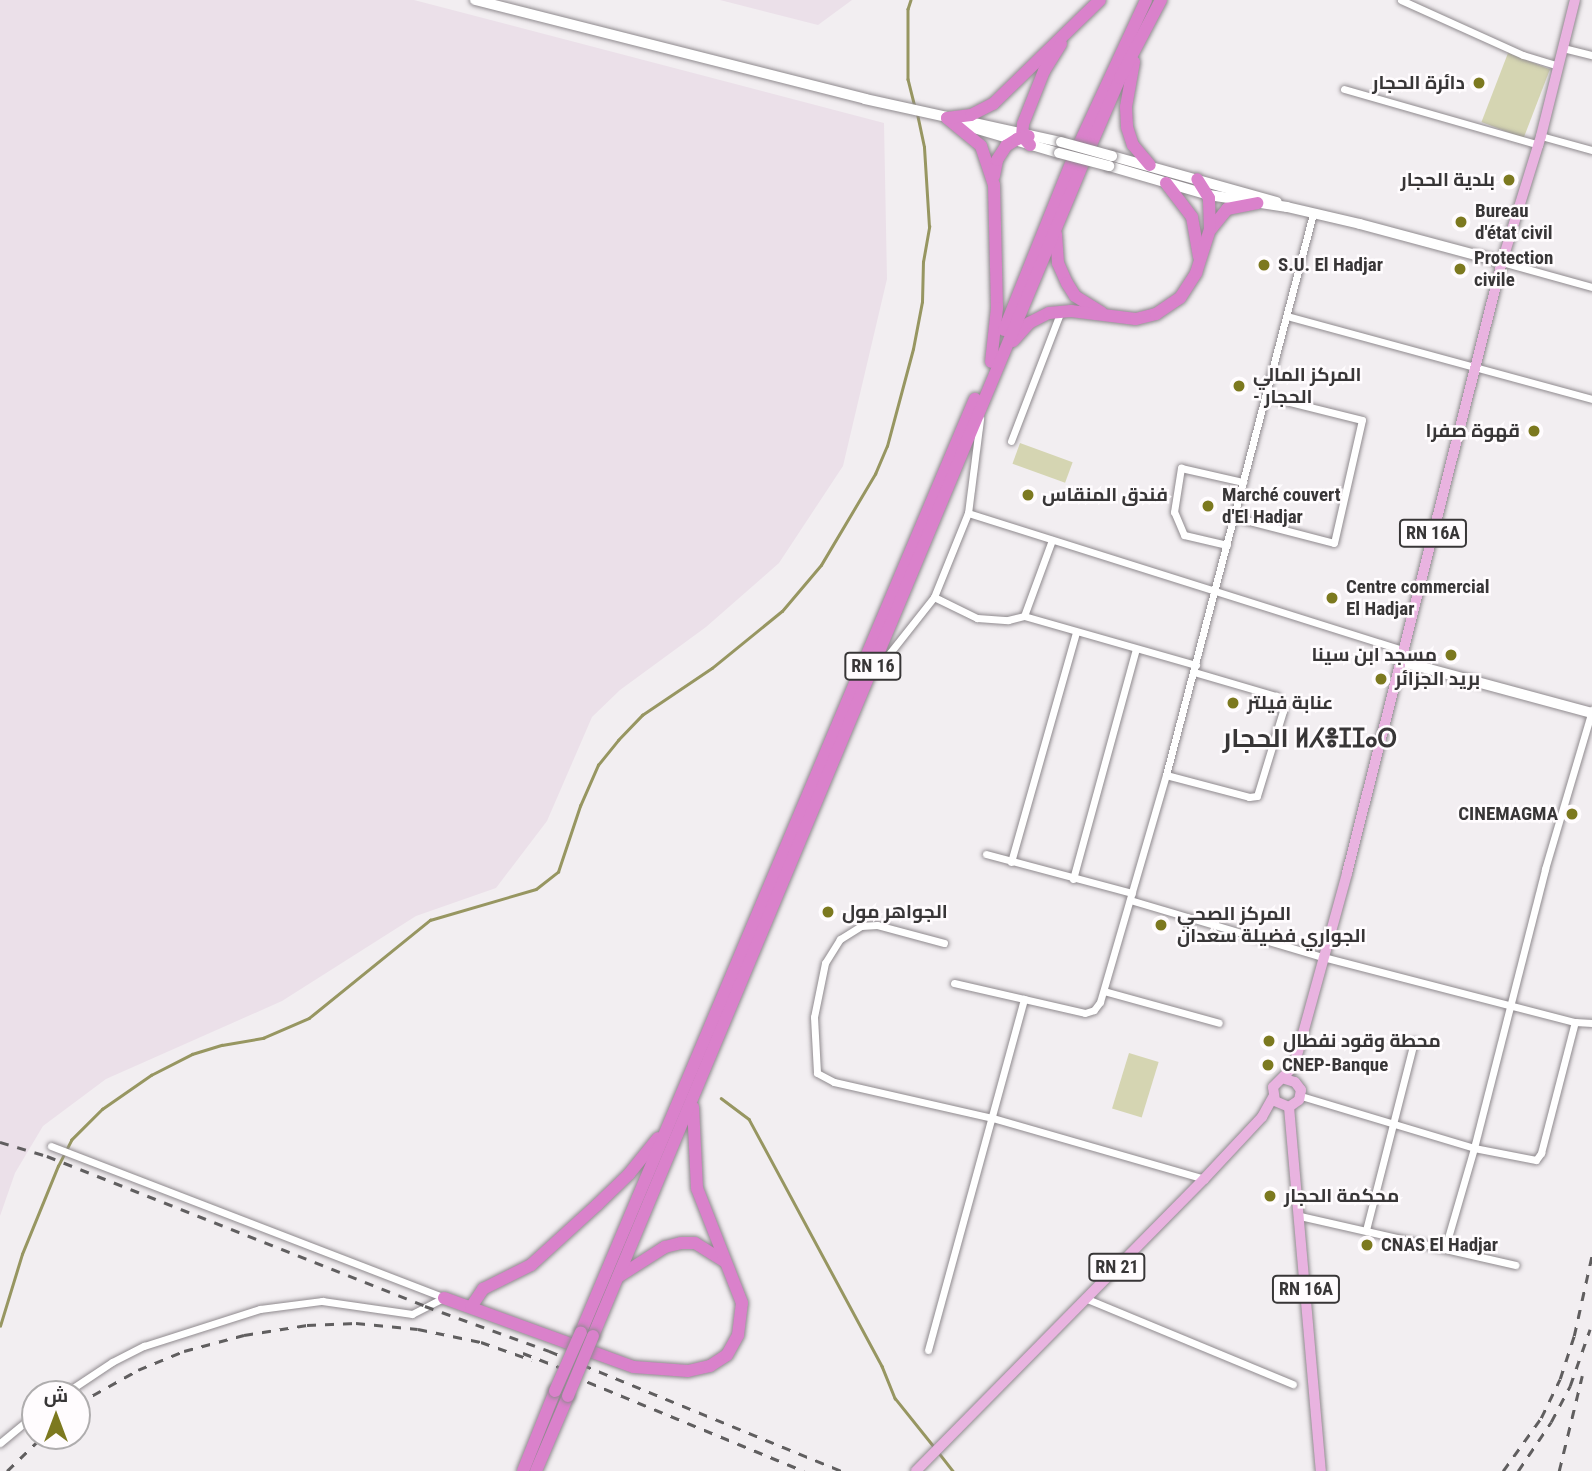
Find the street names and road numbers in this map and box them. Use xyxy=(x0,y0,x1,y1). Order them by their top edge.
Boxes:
road number: RN 16A xyxy=(1398,518,1468,548)
road number: RN 16 xyxy=(843,652,903,680)
road number: RN 21 xyxy=(1087,1252,1147,1282)
road number: RN 16A xyxy=(1271,1274,1341,1304)

